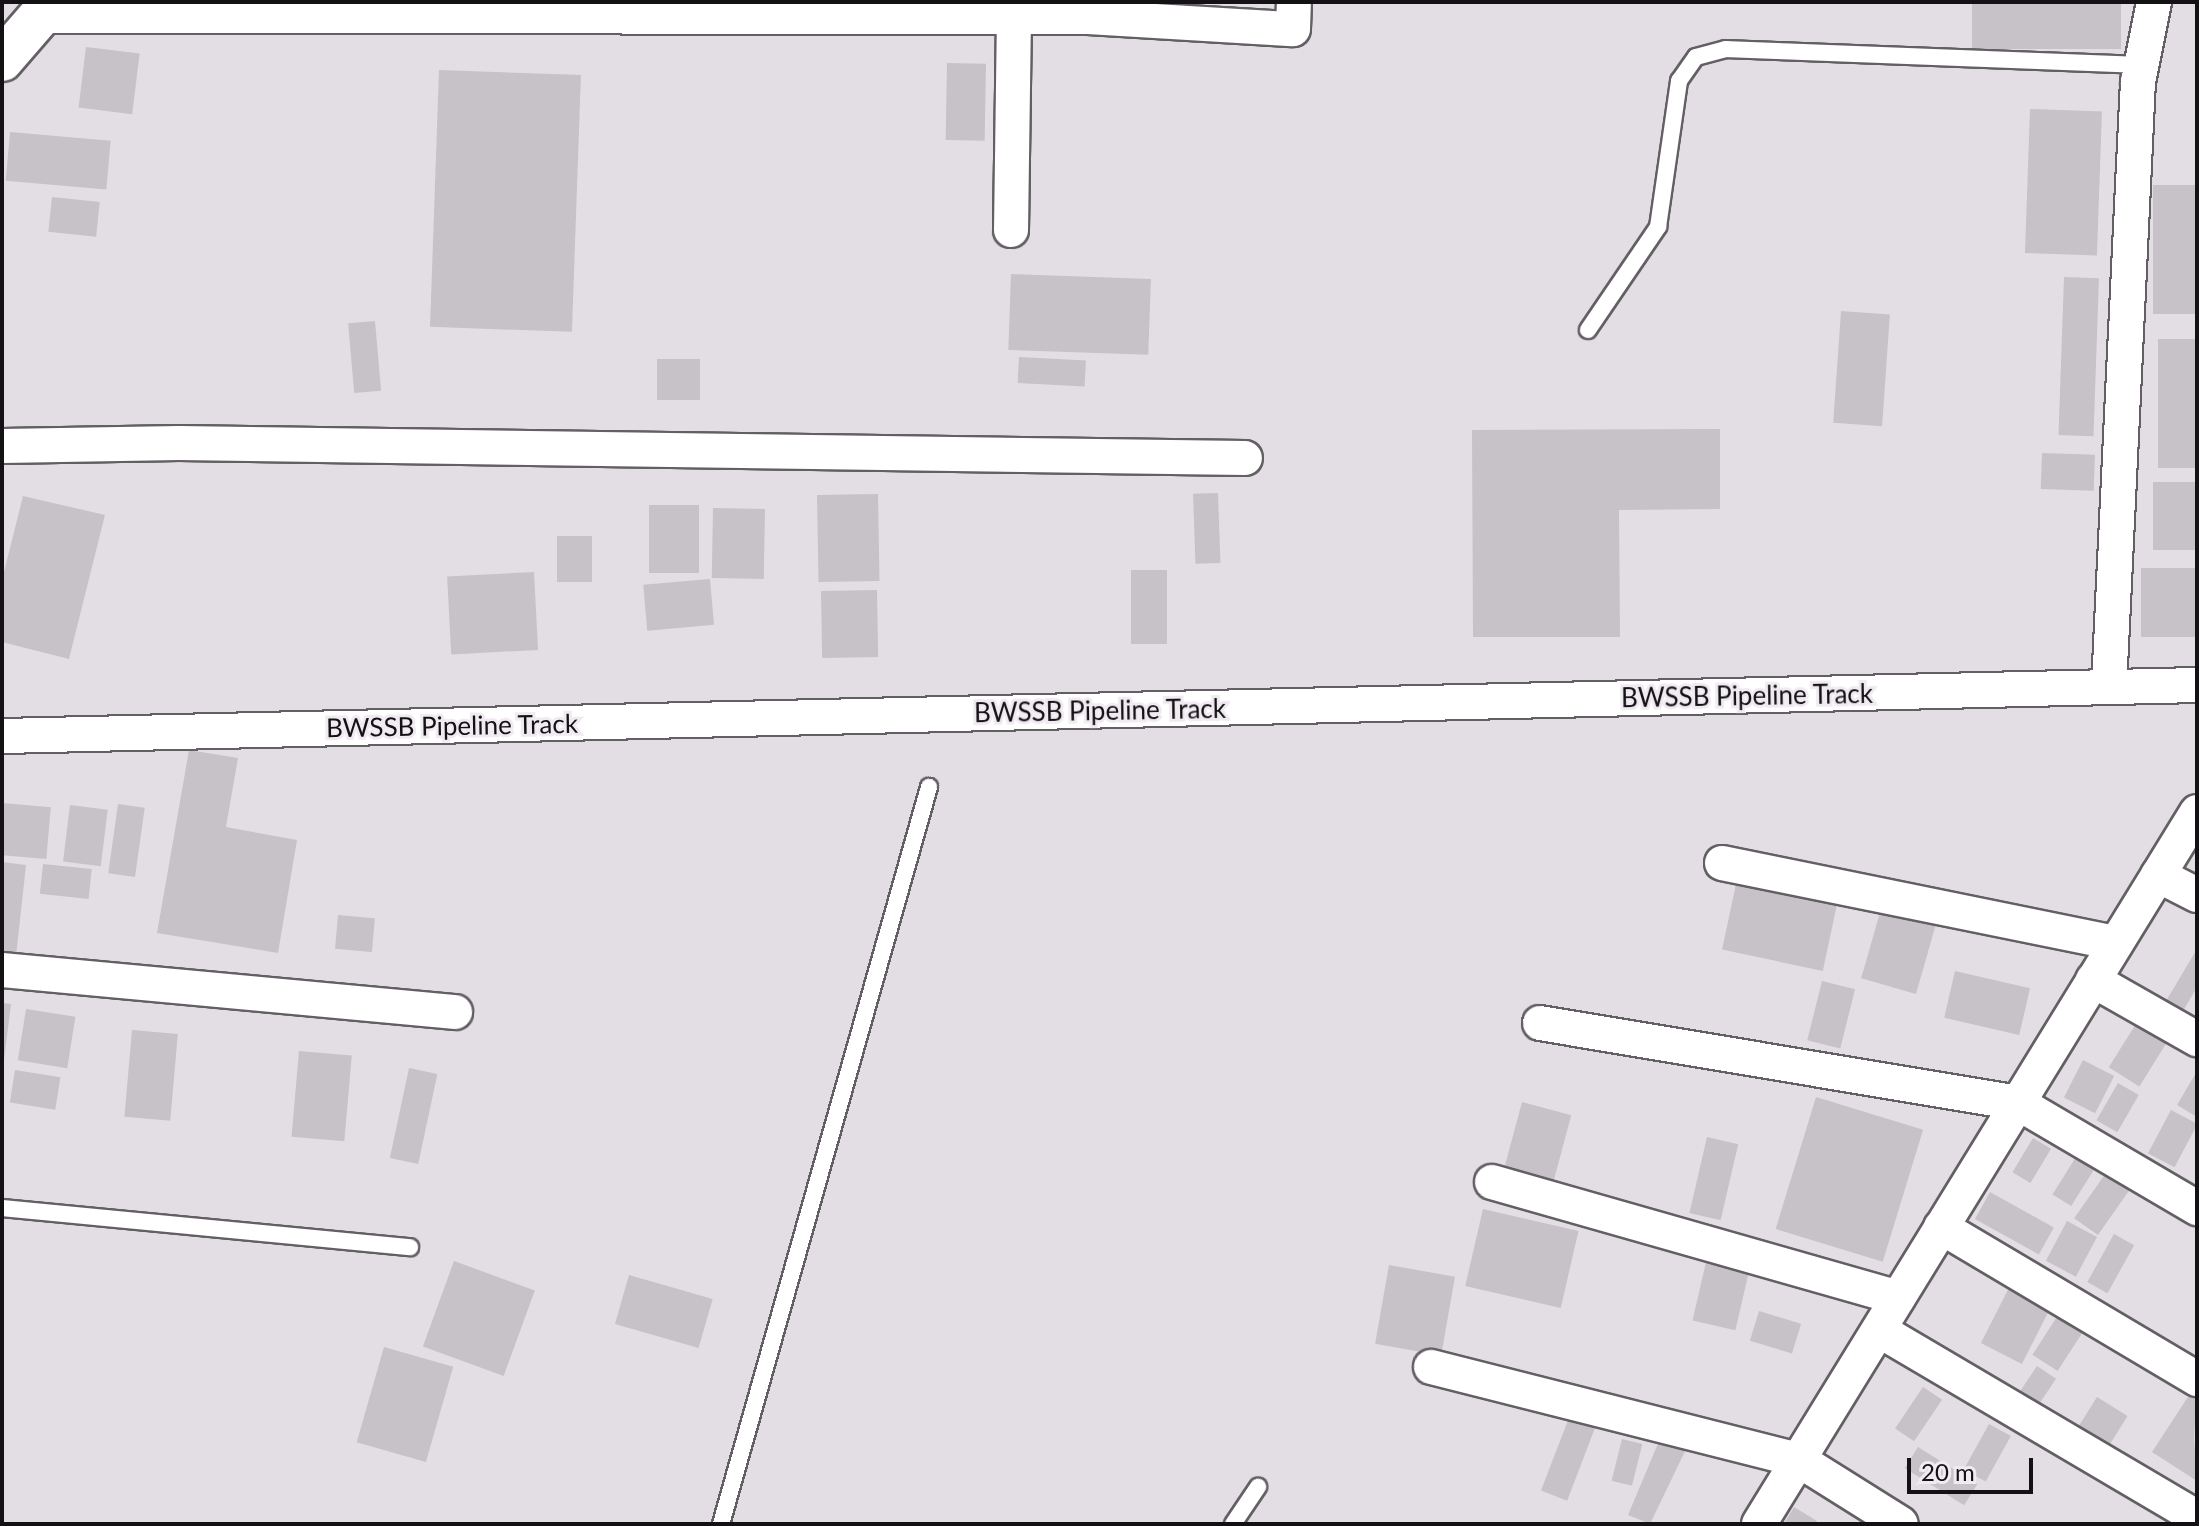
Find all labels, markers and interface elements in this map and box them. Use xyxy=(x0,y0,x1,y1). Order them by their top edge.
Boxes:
street label: BWSSB Pipeline Track xyxy=(1620,678,1874,714)
street label: BWSSB Pipeline Track xyxy=(973,693,1227,729)
street label: BWSSB Pipeline Track xyxy=(325,708,579,744)
scale bar xyxy=(1911,1442,2037,1492)
text: 20 m xyxy=(1921,1457,1975,1486)

